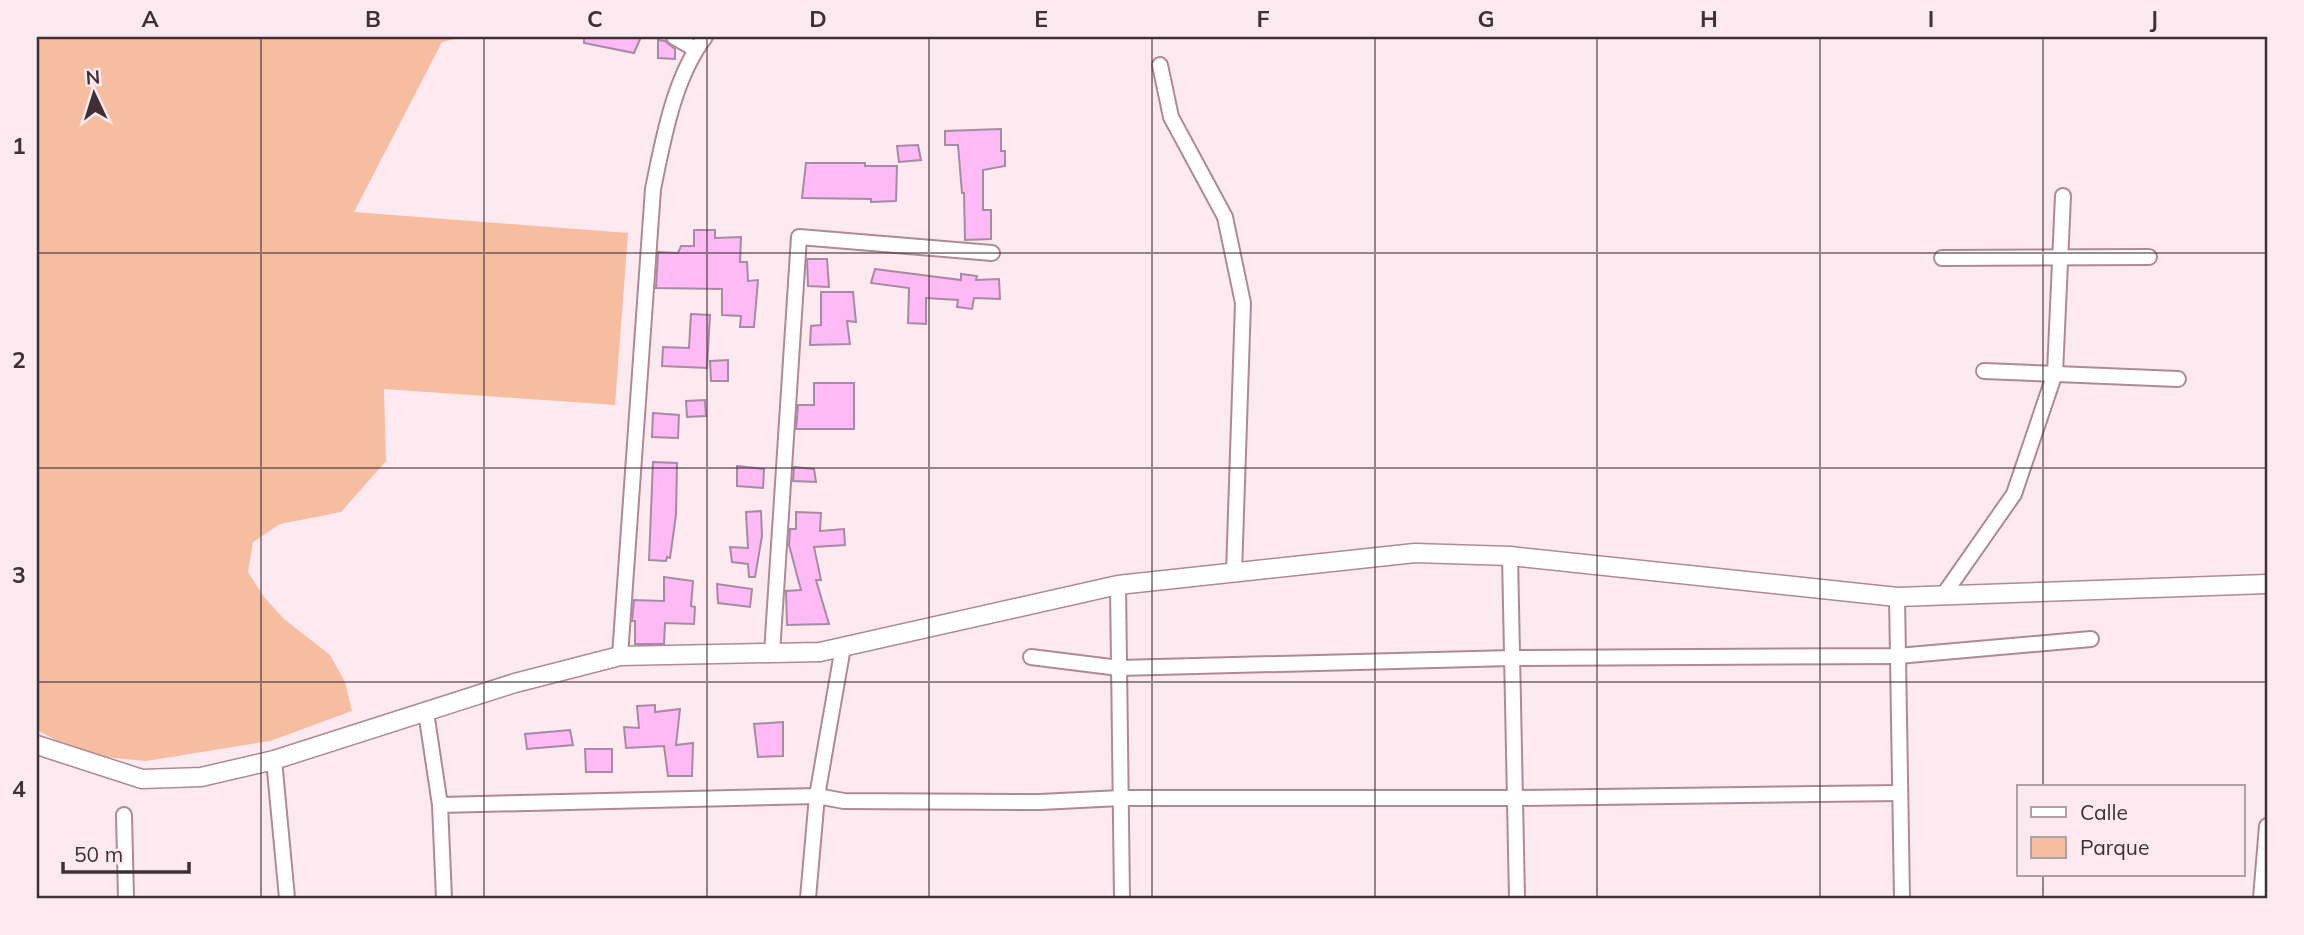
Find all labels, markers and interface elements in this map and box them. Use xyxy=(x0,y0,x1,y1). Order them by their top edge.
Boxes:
text: A xyxy=(141,4,159,33)
text: B xyxy=(365,4,381,33)
text: C xyxy=(587,4,603,33)
text: D xyxy=(809,4,827,33)
text: E xyxy=(1034,4,1048,33)
text: F xyxy=(1256,4,1270,33)
text: G xyxy=(1477,4,1495,33)
text: H xyxy=(1700,4,1718,33)
text: I xyxy=(1928,4,1934,33)
text: J xyxy=(2150,4,2158,33)
north arrow xyxy=(60,60,130,130)
text: N xyxy=(85,65,101,90)
text: 1 xyxy=(12,131,26,160)
text: 2 xyxy=(12,345,26,374)
text: 3 xyxy=(12,560,26,589)
text: 4 xyxy=(12,774,26,803)
legend xyxy=(2017,785,2244,876)
text: Calle xyxy=(2080,799,2128,825)
scale bar xyxy=(63,830,189,874)
text: Parque xyxy=(2080,834,2149,860)
text: 50 m xyxy=(74,841,123,867)

